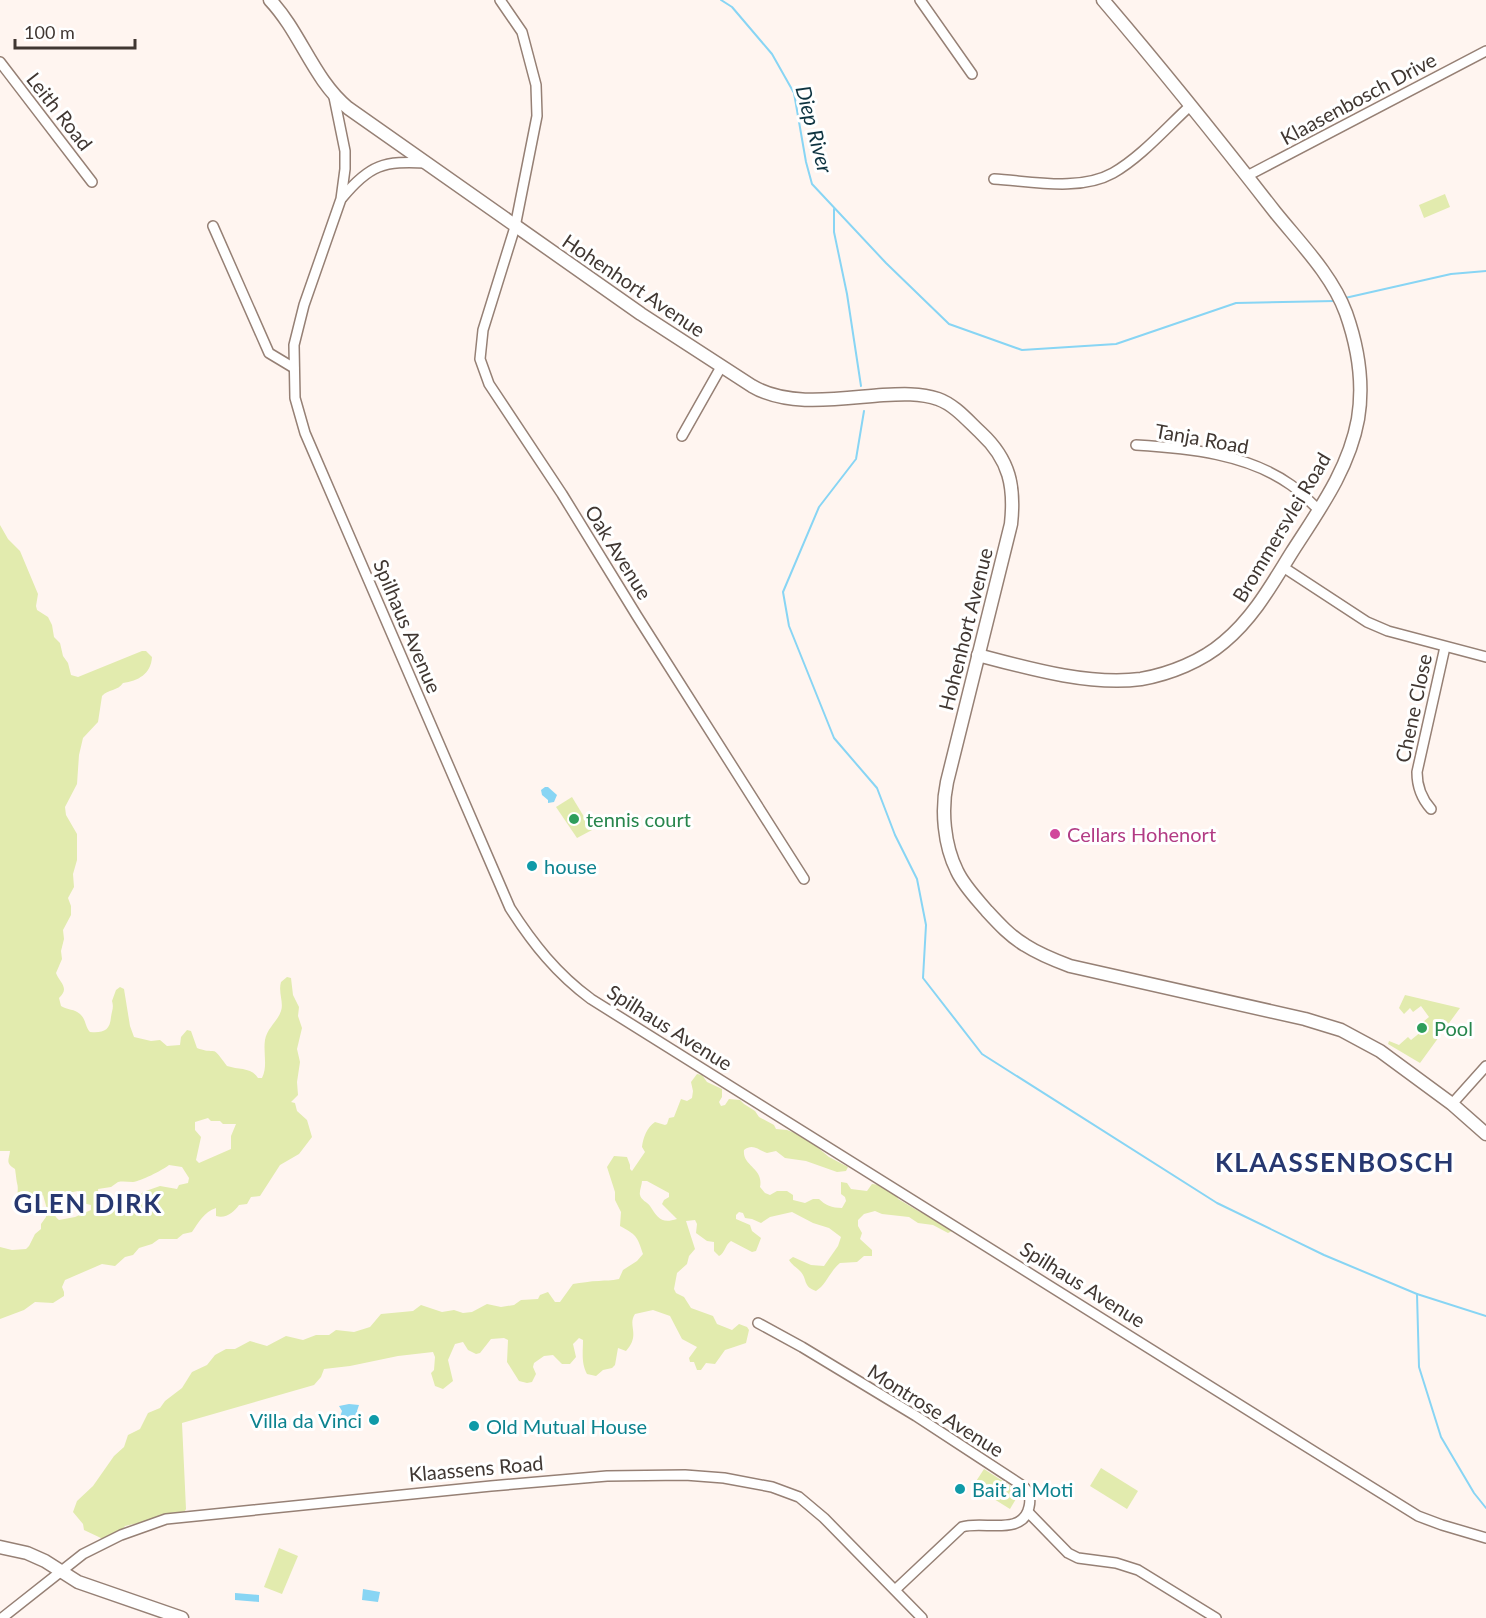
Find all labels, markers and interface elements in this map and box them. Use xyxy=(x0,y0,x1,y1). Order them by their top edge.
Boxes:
scale bar xyxy=(15,12,135,50)
text: 100 m xyxy=(24,21,75,43)
street label: Klaasenbosch Drive xyxy=(1276,47,1440,149)
street label: Leith Road xyxy=(22,67,98,155)
water label: Diep River xyxy=(791,83,839,176)
street label: Hohenhort Avenue xyxy=(558,228,710,342)
street label: Tanja Road xyxy=(1153,418,1251,458)
street label: Brommersvlei Road xyxy=(1227,448,1335,606)
street label: Oak Avenue xyxy=(581,500,657,604)
street label: Hohenhort Avenue xyxy=(933,545,997,713)
street label: Spilhaus Avenue xyxy=(369,556,447,696)
street label: Chene Close xyxy=(1390,651,1436,765)
place label: tennis court xyxy=(586,807,691,831)
marker: tennis court xyxy=(567,812,581,826)
place label: Cellars Hohenort xyxy=(1067,822,1216,846)
marker: Cellars Hohenort xyxy=(1048,827,1062,841)
place label: house xyxy=(544,854,597,878)
marker: house xyxy=(525,859,539,873)
street label: Spilhaus Avenue xyxy=(603,979,737,1075)
place label: Pool xyxy=(1434,1016,1473,1040)
marker: Pool xyxy=(1415,1021,1429,1035)
district label: KLAASSENBOSCH xyxy=(1215,1146,1455,1178)
district label: GLEN DIRK xyxy=(13,1187,163,1219)
street label: Spilhaus Avenue xyxy=(1016,1236,1150,1332)
street label: Montrose Avenue xyxy=(864,1359,1008,1461)
place label: Villa da Vinci xyxy=(250,1408,362,1432)
marker: Villa da Vinci xyxy=(367,1413,381,1427)
place label: Old Mutual House xyxy=(486,1414,647,1438)
marker: Old Mutual House xyxy=(467,1419,481,1433)
street label: Klaassens Road xyxy=(408,1450,544,1486)
place label: Bait al Moti xyxy=(972,1477,1073,1501)
marker: Bait al Moti xyxy=(953,1482,967,1496)

